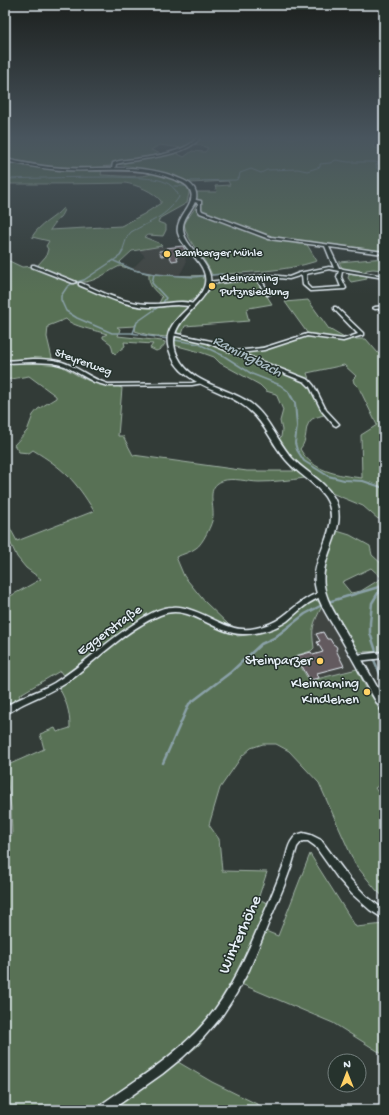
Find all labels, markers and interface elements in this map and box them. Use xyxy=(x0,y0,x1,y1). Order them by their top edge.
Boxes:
place label: Bamberger Mühle xyxy=(174,247,263,261)
marker: Bamberger Mühle xyxy=(162,249,172,259)
place label: Kleinraming Putznsiedlung xyxy=(219,272,289,300)
marker: Kleinraming Putznsiedlung xyxy=(207,281,217,291)
water label: Ramingbach xyxy=(209,332,285,383)
street label: Steyrerweg xyxy=(53,346,114,380)
street label: Eggerstraße xyxy=(74,601,146,660)
place label: Steinparzer xyxy=(245,653,313,670)
marker: Steinparzer xyxy=(315,656,325,666)
place label: Kleinraming Kindlehen xyxy=(291,676,359,709)
marker: Kleinraming Kindlehen xyxy=(362,687,372,697)
street label: Winterhöhe xyxy=(215,892,267,977)
north arrow xyxy=(327,1053,367,1093)
text: N xyxy=(343,1059,351,1071)

